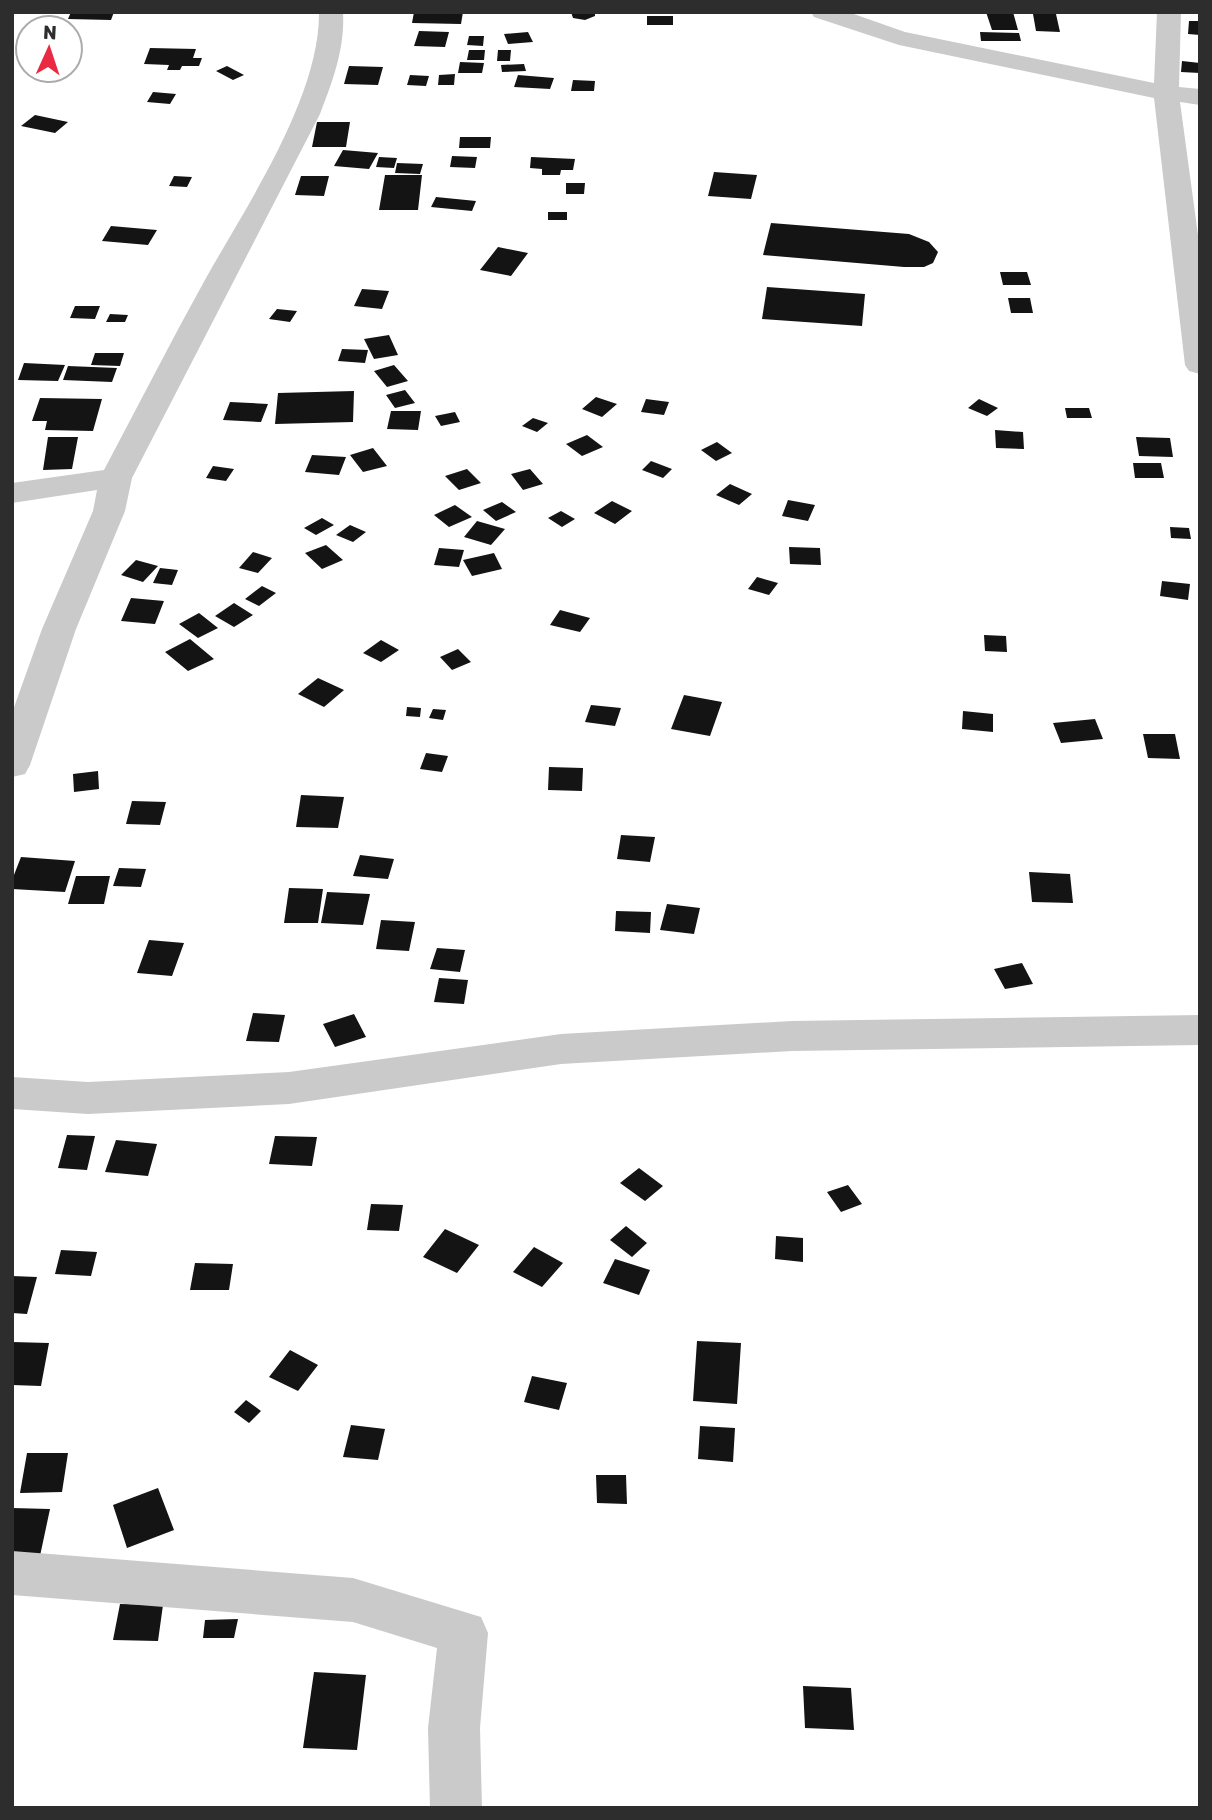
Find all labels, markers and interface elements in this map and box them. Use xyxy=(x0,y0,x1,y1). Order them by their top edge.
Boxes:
north arrow xyxy=(14,14,84,84)
text: N xyxy=(42,21,57,44)

